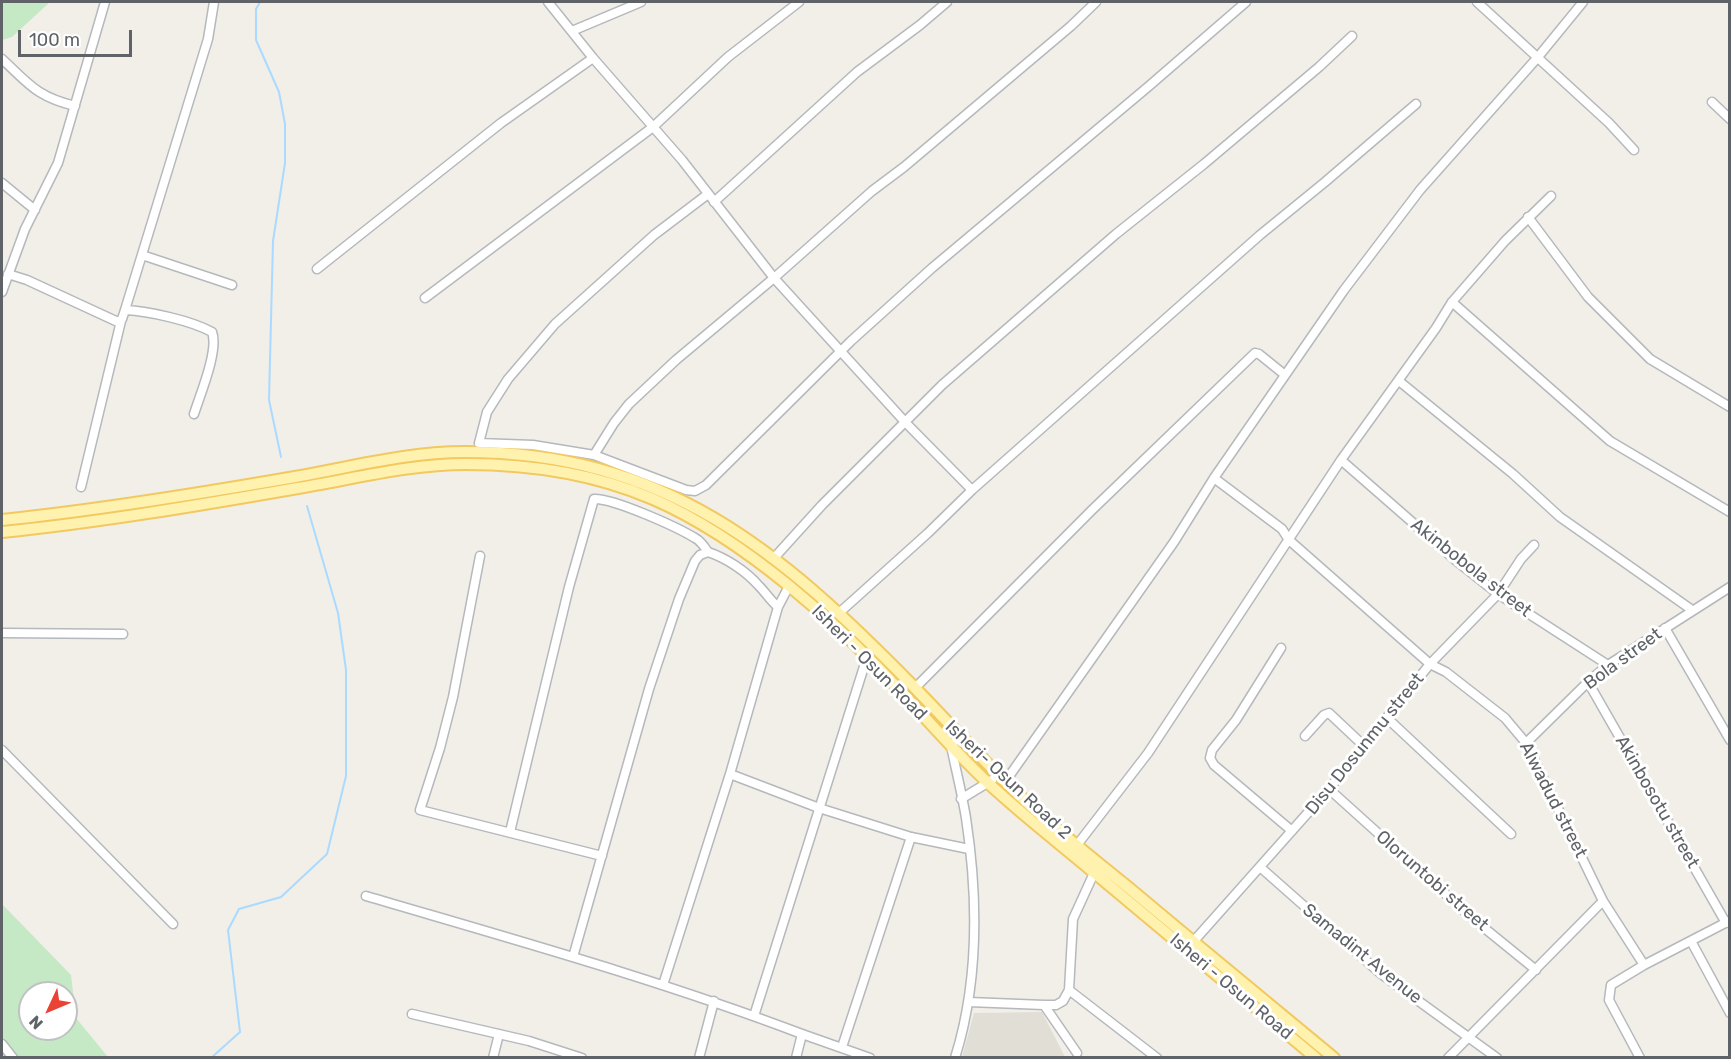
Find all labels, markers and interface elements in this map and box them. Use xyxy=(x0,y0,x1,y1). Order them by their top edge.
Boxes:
scale bar xyxy=(21,18,135,56)
text: 100 m xyxy=(29,29,80,51)
street label: Akinbobola street xyxy=(1406,514,1536,622)
street label: Isheri - Osun Road xyxy=(807,601,931,725)
street label: Bola street xyxy=(1580,623,1666,695)
street label: Disu Dosunmu street xyxy=(1301,669,1429,819)
street label: Isheri- Osun Road 2 xyxy=(940,716,1076,844)
street label: Akinbosotu street xyxy=(1610,732,1704,872)
street label: Alwadud street xyxy=(1515,738,1591,862)
street label: Oloruntobi street xyxy=(1371,826,1493,936)
street label: Samadint Avenue xyxy=(1298,899,1426,1009)
street label: Isheri - Osun Road xyxy=(1165,929,1297,1045)
north arrow xyxy=(18,981,78,1041)
text: N xyxy=(25,1012,47,1033)

